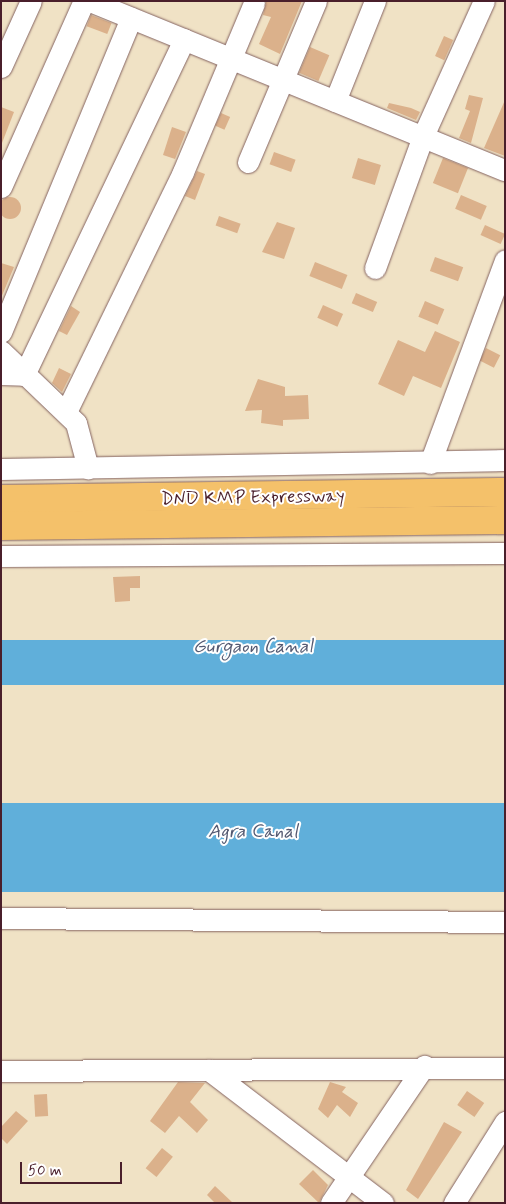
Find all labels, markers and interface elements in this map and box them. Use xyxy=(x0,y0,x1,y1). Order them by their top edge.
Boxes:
street label: DND KMP Expressway xyxy=(161,486,345,510)
water label: Gurgaon Canal xyxy=(195,636,311,658)
water label: Agra Canal xyxy=(209,821,297,843)
scale bar xyxy=(22,1152,125,1184)
text: 50 m xyxy=(28,1161,62,1181)

